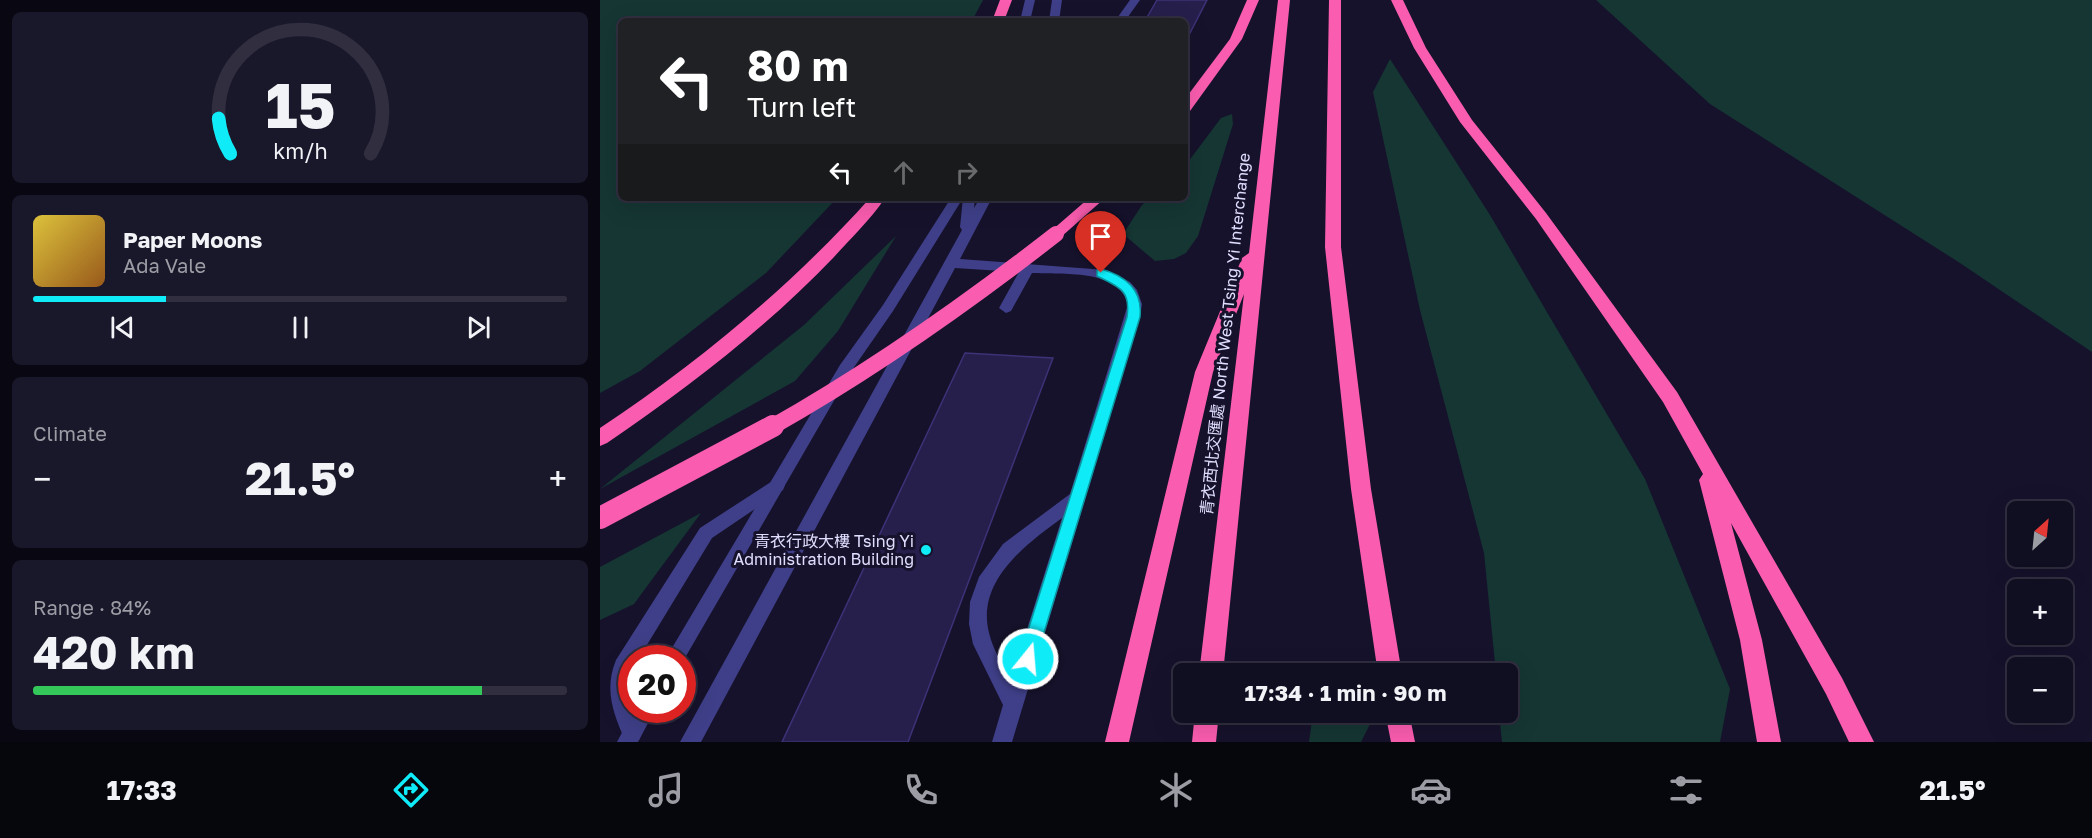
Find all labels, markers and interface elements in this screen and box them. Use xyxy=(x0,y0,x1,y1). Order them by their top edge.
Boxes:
text: 80 m xyxy=(747,40,848,90)
icon: left xyxy=(648,42,726,120)
text: 15 xyxy=(265,67,335,142)
text: Turn left xyxy=(747,91,856,123)
text: km/h xyxy=(273,139,327,165)
street label: 青衣西北交匯處 North West Tsing Yi Interchange xyxy=(1196,152,1254,516)
icon: left xyxy=(824,156,857,189)
icon: ahead xyxy=(887,156,920,189)
icon: right xyxy=(950,156,983,189)
pin xyxy=(1075,211,1126,273)
icon: arrive xyxy=(1084,220,1117,253)
text: Paper Moons xyxy=(123,226,262,253)
text: Ada Vale xyxy=(123,253,206,277)
icon: previous xyxy=(106,311,139,344)
icon: pause xyxy=(284,311,317,344)
icon: next xyxy=(462,311,495,344)
text: Climate xyxy=(33,421,107,445)
text: 21.5° xyxy=(245,451,355,505)
text: − xyxy=(33,459,51,498)
text: + xyxy=(549,459,567,498)
north arrow xyxy=(2007,501,2073,567)
map controls xyxy=(2007,501,2073,723)
place label: 青衣行政大樓 Tsing Yi Administration Building xyxy=(734,531,914,569)
marker: 青衣行政大樓 Tsing Yi Administration Building xyxy=(919,543,933,557)
button: + xyxy=(2007,579,2073,645)
text: Range · 84% xyxy=(33,595,151,619)
text: 420 km xyxy=(33,625,195,679)
position arrow xyxy=(996,627,1060,691)
speed limit sign: 20 xyxy=(618,645,696,723)
button: − xyxy=(2007,657,2073,723)
text: 17:34 · 1 min · 90 m xyxy=(1244,679,1447,706)
icon: directions xyxy=(390,769,432,811)
icon: music xyxy=(645,769,687,811)
icon: phone xyxy=(900,769,942,811)
icon: climate xyxy=(1155,769,1197,811)
icon: car xyxy=(1410,769,1452,811)
icon: filters xyxy=(1665,769,1707,811)
text: 17:33 xyxy=(106,774,177,806)
text: 21.5° xyxy=(1919,774,1985,806)

